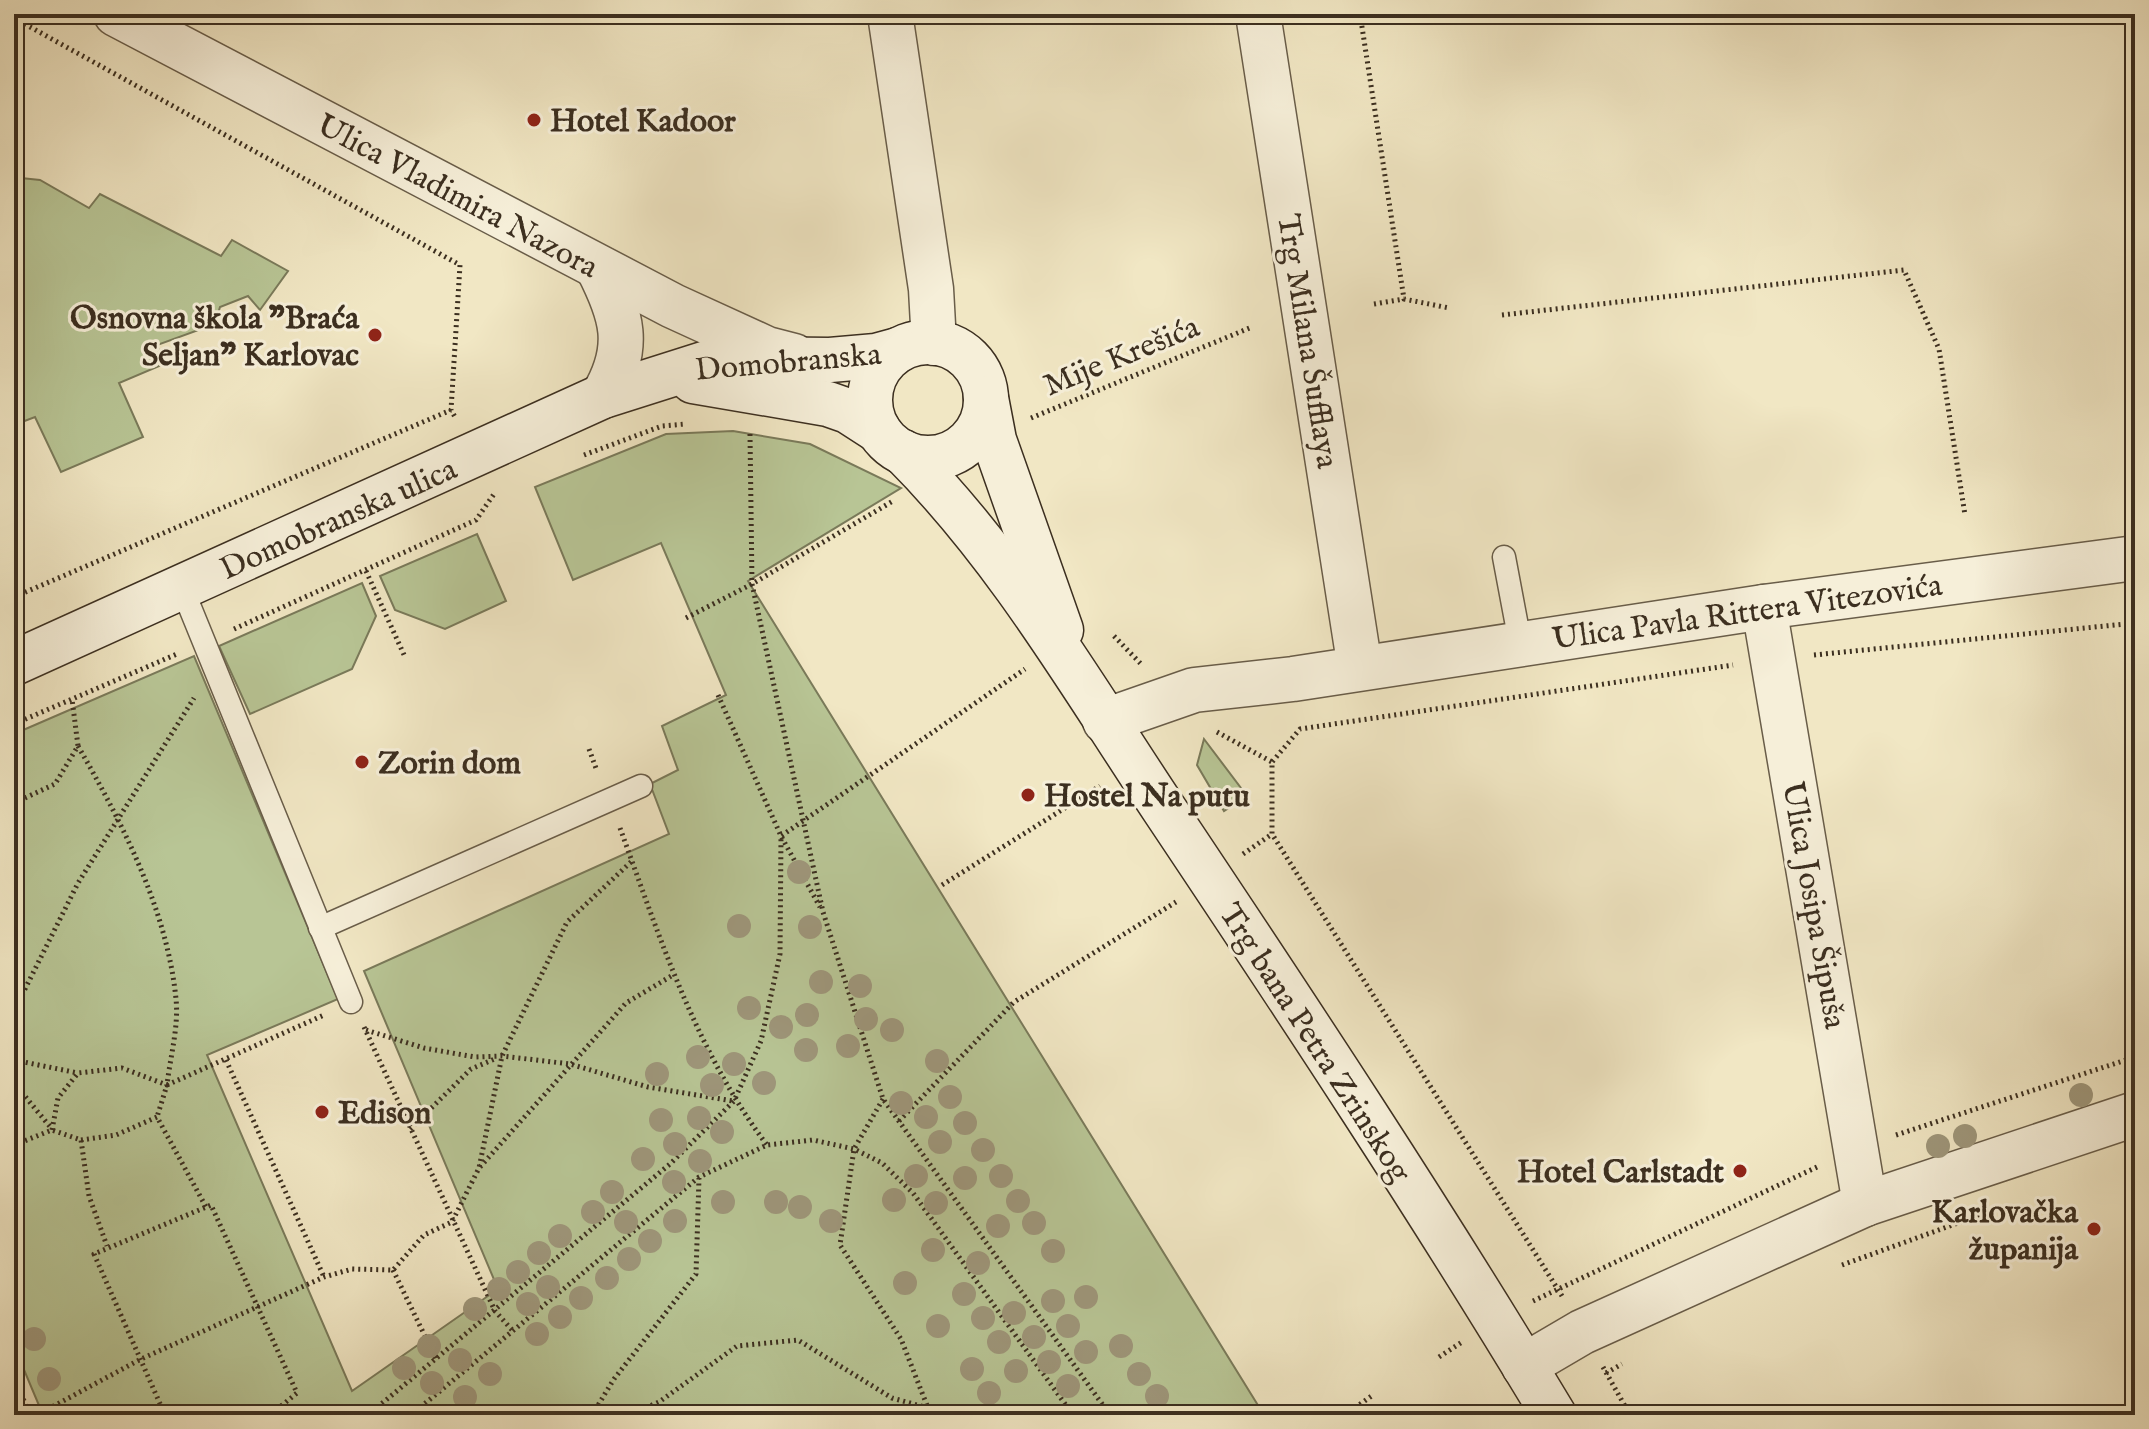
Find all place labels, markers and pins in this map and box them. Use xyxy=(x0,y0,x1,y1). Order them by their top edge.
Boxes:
place label: Hotel Kadoor xyxy=(550,102,736,143)
marker: Hotel Kadoor xyxy=(525,111,543,129)
place label: Osnovna škola "Braća Seljan" Karlovac xyxy=(70,299,360,377)
marker: Osnovna škola "Braća Seljan" Karlovac xyxy=(366,326,384,344)
place label: Zorin dom xyxy=(378,744,521,785)
marker: Zorin dom xyxy=(353,753,371,771)
place label: Hostel Na putu xyxy=(1044,777,1250,818)
marker: Hostel Na putu xyxy=(1019,786,1037,804)
place label: Edison xyxy=(338,1094,431,1135)
marker: Edison xyxy=(313,1103,331,1121)
place label: Hotel Carlstadt xyxy=(1517,1153,1724,1194)
marker: Hotel Carlstadt xyxy=(1731,1162,1749,1180)
place label: Karlovačka županija xyxy=(1931,1193,2079,1271)
marker: Karlovačka županija xyxy=(2085,1220,2103,1238)

